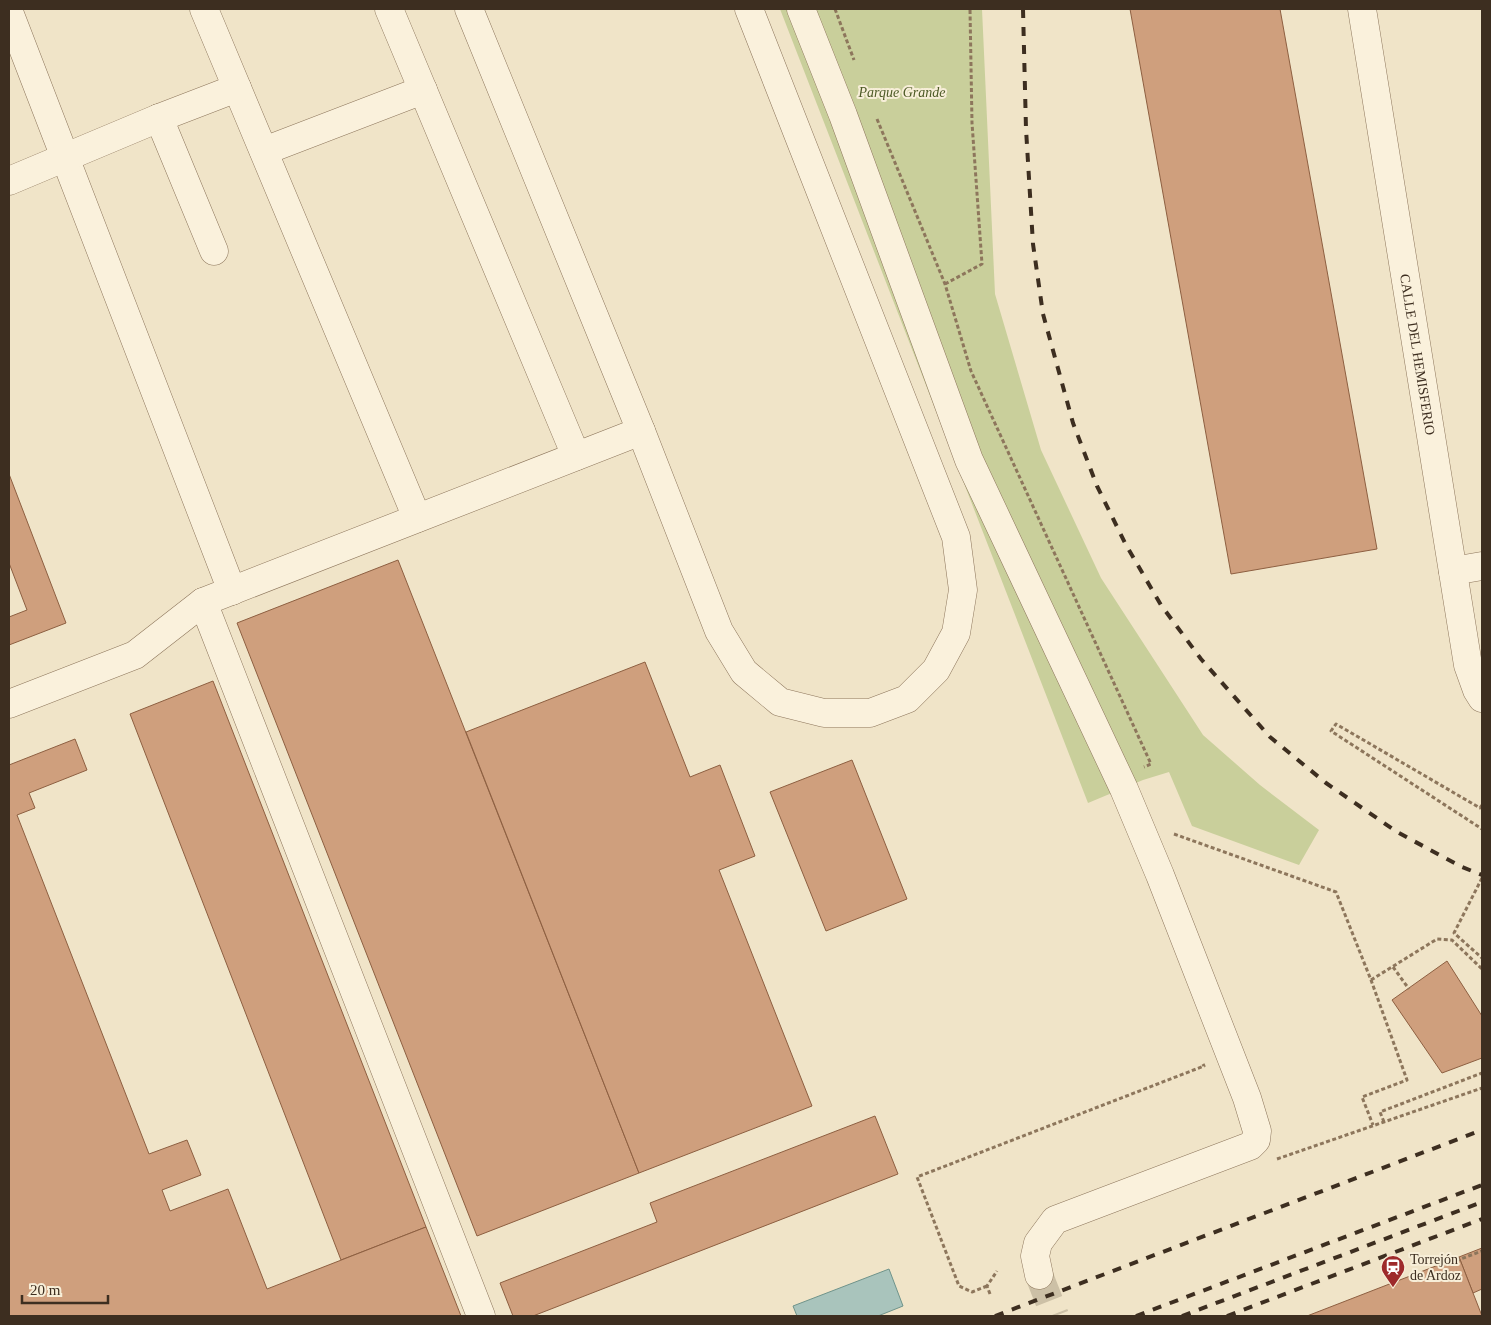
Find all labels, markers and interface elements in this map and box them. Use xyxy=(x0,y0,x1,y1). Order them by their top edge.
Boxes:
park label: Parque Grande xyxy=(858,85,945,100)
street label: CALLE DEL HEMISFERIO xyxy=(1397,273,1438,436)
place label: Torrejón de Ardoz xyxy=(1410,1252,1461,1283)
station icon: Torrejón de Ardoz xyxy=(1380,1254,1406,1288)
scale bar xyxy=(22,1272,109,1304)
text: 20 m xyxy=(30,1282,61,1298)

